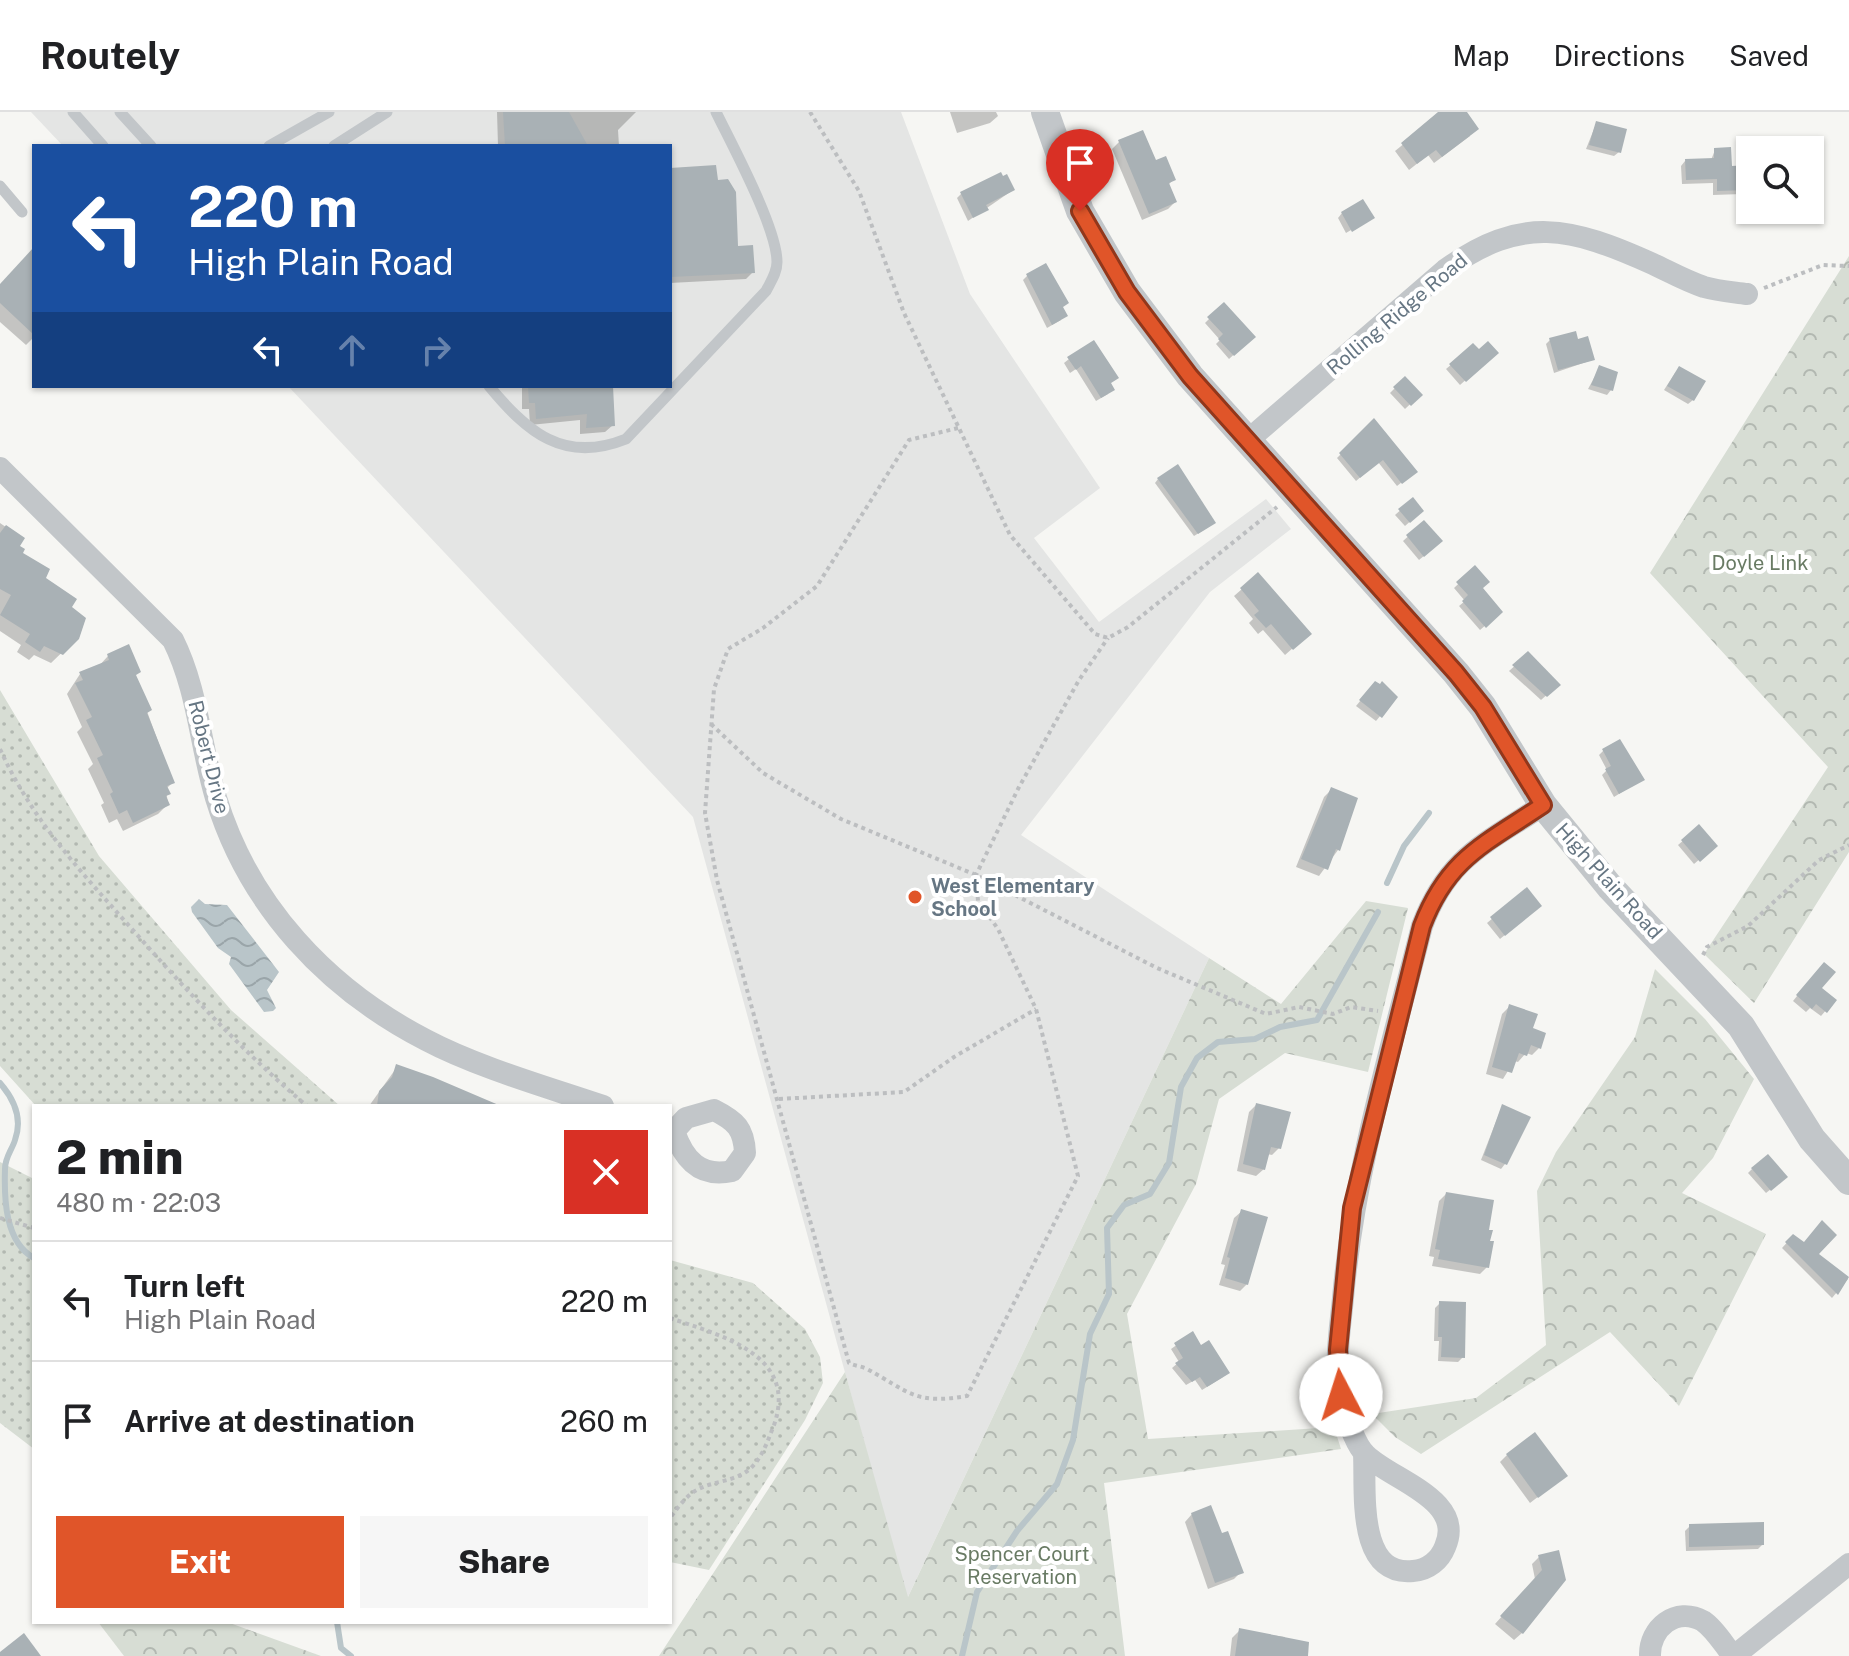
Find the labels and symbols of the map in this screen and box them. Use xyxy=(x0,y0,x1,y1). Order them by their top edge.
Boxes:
pin xyxy=(1046,129,1114,211)
street label: Rolling Ridge Road xyxy=(1322,248,1472,380)
park label: Doyle Link xyxy=(1712,551,1808,575)
street label: Robert Drive xyxy=(183,698,235,816)
street label: High Plain Road xyxy=(1551,818,1667,944)
place label: West Elementary School xyxy=(931,874,1094,921)
marker: West Elementary School xyxy=(906,888,924,906)
position arrow xyxy=(1299,1353,1383,1437)
park label: Spencer Court Reservation xyxy=(954,1542,1090,1589)

